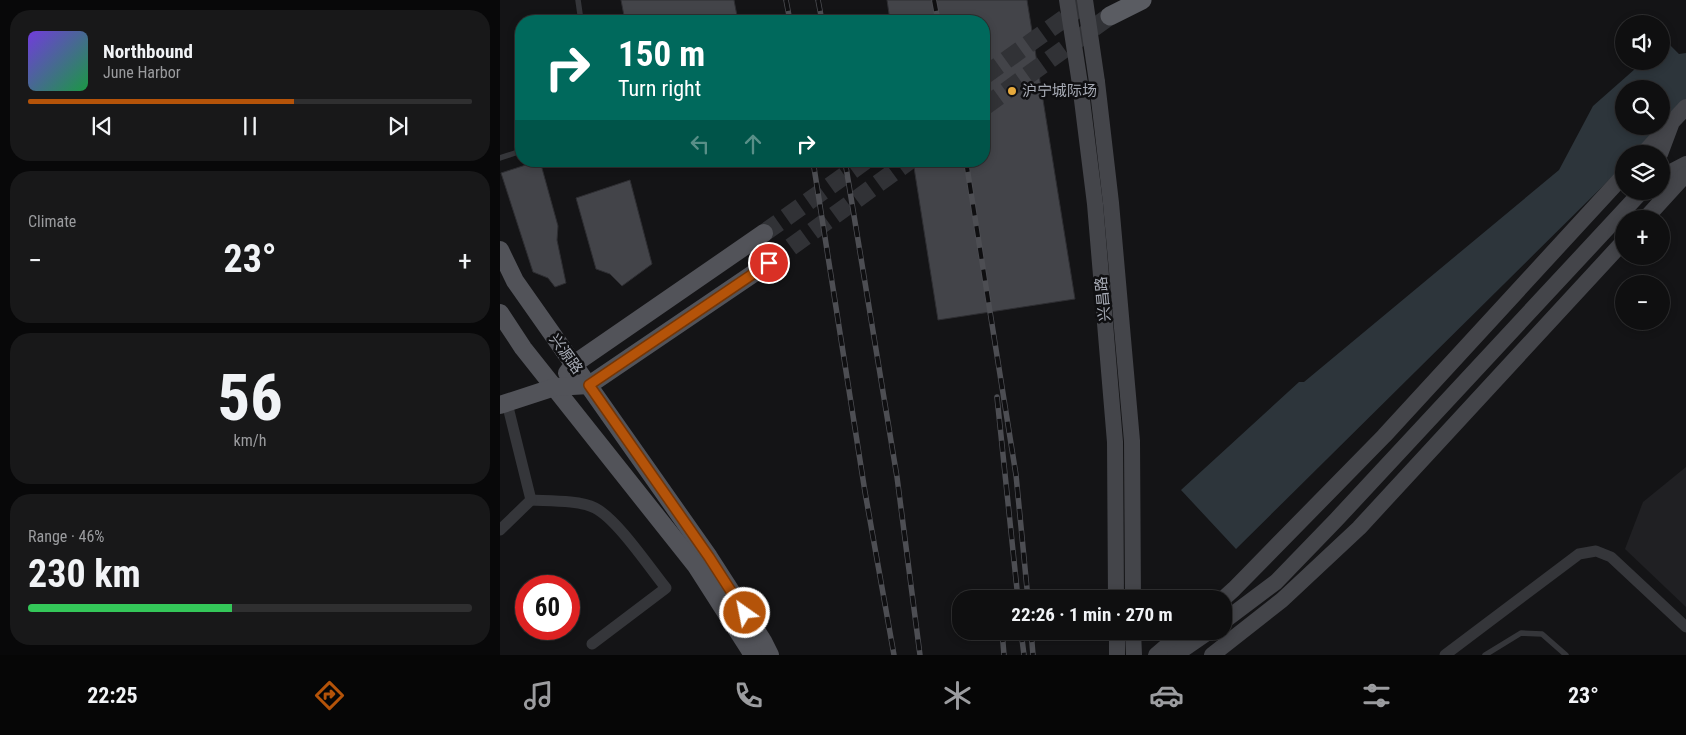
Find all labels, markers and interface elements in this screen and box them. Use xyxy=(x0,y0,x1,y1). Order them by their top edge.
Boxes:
map controls xyxy=(1615,15,1670,330)
button: sound xyxy=(1615,15,1670,70)
text: 150 m xyxy=(618,34,705,75)
icon: right xyxy=(535,35,600,100)
text: Northbound xyxy=(103,40,193,63)
text: June Harbor xyxy=(103,63,181,82)
text: Turn right xyxy=(618,76,701,101)
button: search xyxy=(1615,80,1670,135)
place label: 沪宁城际场 xyxy=(1022,82,1097,100)
marker: 沪宁城际场 xyxy=(1006,85,1018,97)
icon: previous xyxy=(88,112,116,140)
icon: pause xyxy=(236,112,264,140)
icon: next xyxy=(384,112,412,140)
icon: left xyxy=(686,130,714,158)
icon: ahead xyxy=(739,130,767,158)
icon: right xyxy=(792,130,820,158)
button: layers xyxy=(1615,145,1670,200)
button: + xyxy=(1615,210,1670,265)
text: Climate xyxy=(28,212,76,231)
text: 23° xyxy=(223,237,277,281)
pin xyxy=(748,242,790,284)
text: − xyxy=(28,244,42,277)
text: + xyxy=(458,244,472,277)
icon: arrive xyxy=(755,249,783,277)
button: − xyxy=(1615,275,1670,330)
street label: 兴昌路 xyxy=(1092,276,1114,322)
street label: 兴源路 xyxy=(545,331,587,377)
text: 56 xyxy=(217,360,283,436)
text: km/h xyxy=(234,431,266,450)
text: Range · 46% xyxy=(28,527,104,546)
text: 230 km xyxy=(28,552,141,596)
speed limit sign: 60 xyxy=(515,575,580,640)
position arrow xyxy=(718,586,770,638)
text: 22:26 · 1 min · 270 m xyxy=(1011,603,1173,626)
icon: directions xyxy=(312,678,347,713)
icon: music xyxy=(521,678,556,713)
icon: phone xyxy=(731,678,766,713)
icon: climate xyxy=(940,678,975,713)
icon: car xyxy=(1149,678,1184,713)
icon: filters xyxy=(1359,678,1394,713)
text: 22:25 xyxy=(87,683,138,708)
text: 23° xyxy=(1568,683,1599,708)

